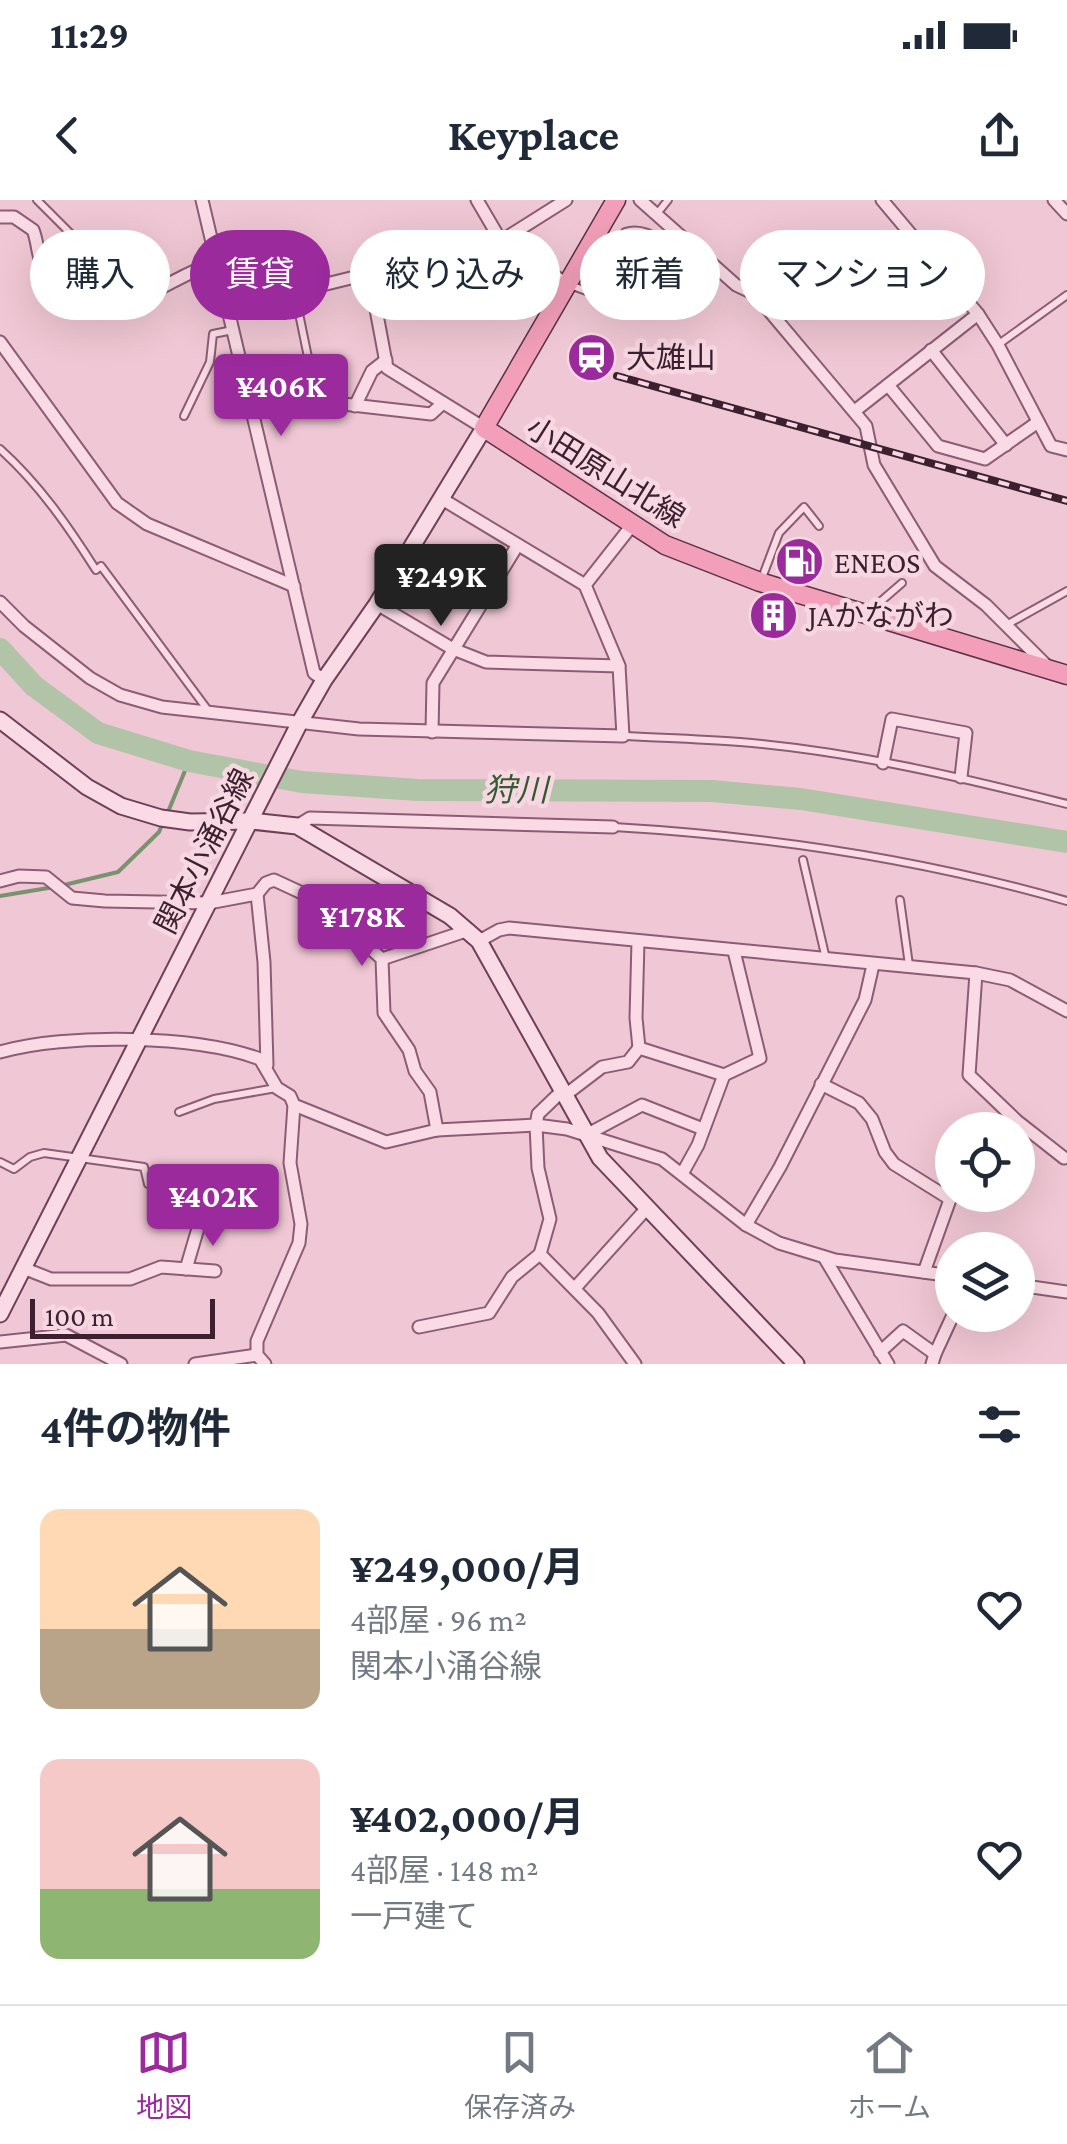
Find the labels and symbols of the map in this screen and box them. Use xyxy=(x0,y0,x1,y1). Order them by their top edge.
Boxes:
station icon: 大雄山 xyxy=(565,331,617,383)
place label: 大雄山 xyxy=(626,341,716,374)
pin: ¥406K xyxy=(211,354,351,439)
street label: 小田原山北線 xyxy=(521,410,691,534)
fuel station icon: ENEOS xyxy=(773,536,825,588)
pin: ¥249K xyxy=(371,544,511,629)
place label: ENEOS xyxy=(834,546,920,579)
building icon: JAかながわ xyxy=(747,589,799,641)
place label: JAかながわ xyxy=(805,599,954,632)
street label: 関本小涌谷線 xyxy=(148,763,260,939)
water label: 狩川 xyxy=(484,772,551,808)
pin: ¥178K xyxy=(292,884,432,969)
pin: ¥402K xyxy=(143,1164,283,1249)
scale bar xyxy=(30,1294,215,1338)

